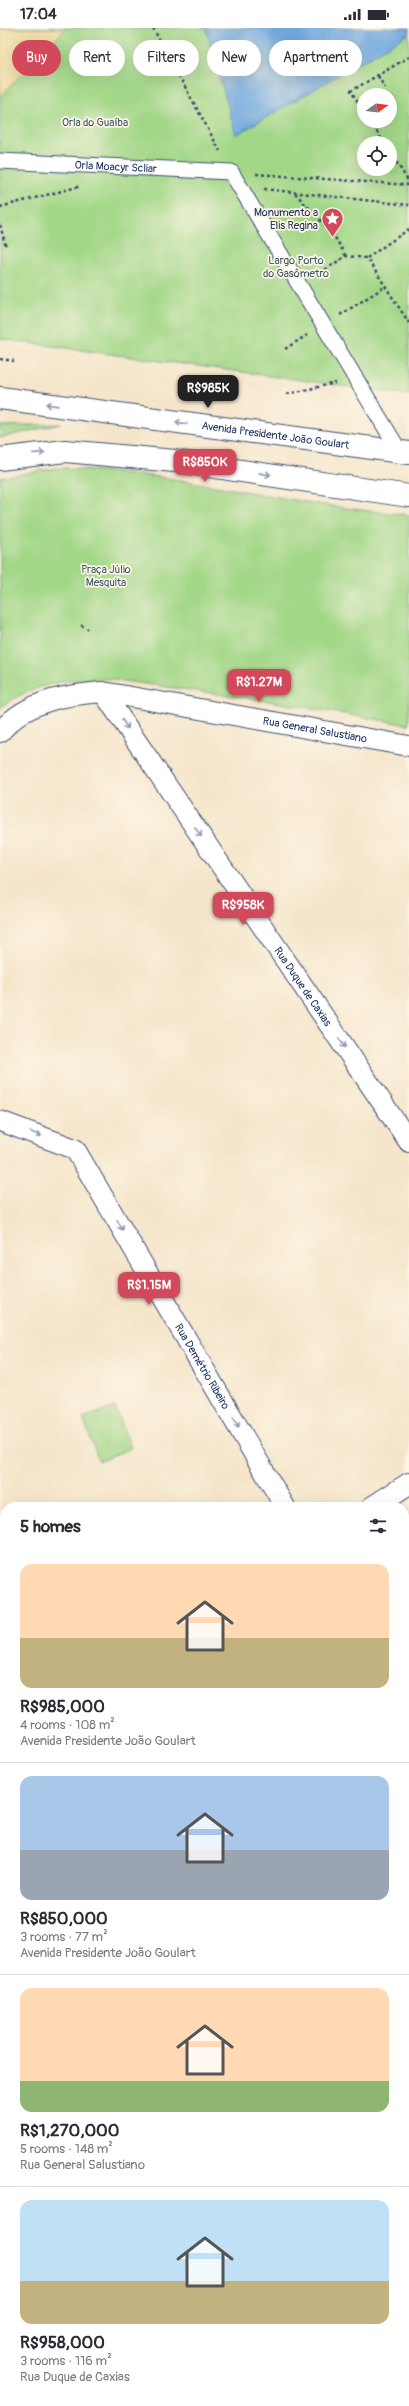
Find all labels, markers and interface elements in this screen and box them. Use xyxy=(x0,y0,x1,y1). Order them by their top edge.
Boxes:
text: 17:04 xyxy=(20,5,57,24)
chip: Buy xyxy=(12,40,61,76)
chip: Rent xyxy=(69,40,125,76)
chip: Filters xyxy=(133,40,199,76)
chip: New xyxy=(207,40,261,76)
chip: Apartment xyxy=(269,40,362,76)
north arrow xyxy=(357,88,397,128)
map controls xyxy=(357,88,397,176)
park label: Orla do Guaíba xyxy=(62,116,128,129)
button: locate xyxy=(357,136,397,176)
street label: Orla Moacyr Scliar xyxy=(74,159,157,175)
place icon: Monumento a Elis Regina xyxy=(320,205,346,238)
place label: Monumento a Elis Regina xyxy=(254,206,318,232)
park label: Largo Porto do Gasômetro xyxy=(263,254,329,280)
pin: R$985K xyxy=(175,375,241,409)
text: R$985K xyxy=(187,380,229,396)
one-way arrow xyxy=(46,401,59,409)
one-way arrow xyxy=(175,419,188,427)
street label: Avenida Presidente João Goulart xyxy=(201,419,351,452)
one-way arrow xyxy=(32,449,45,457)
pin: R$850K xyxy=(172,449,238,483)
text: R$850K xyxy=(183,454,227,470)
one-way arrow xyxy=(258,470,271,478)
park label: Praça Júlio Mesquita xyxy=(81,563,131,589)
pin: R$1.27M xyxy=(222,669,296,703)
text: R$1.27M xyxy=(236,674,282,690)
street label: Rua General Salustiano xyxy=(262,714,368,746)
one-way arrow xyxy=(121,719,129,730)
one-way arrow xyxy=(194,826,202,837)
pin: R$958K xyxy=(210,892,276,926)
text: R$958K xyxy=(222,897,264,913)
street label: Rua Duque de Caxias xyxy=(271,945,334,1029)
one-way arrow xyxy=(338,1038,346,1049)
one-way arrow xyxy=(30,1131,42,1139)
one-way arrow xyxy=(117,1219,125,1231)
pin: R$1.15M xyxy=(112,1272,186,1306)
text: R$1.15M xyxy=(127,1277,171,1293)
street label: Rua Demétrio Ribeiro xyxy=(172,1322,232,1412)
one-way arrow xyxy=(232,1416,240,1428)
icon: filters xyxy=(367,1515,389,1537)
text: 5 homes xyxy=(20,1516,81,1537)
icon: home xyxy=(169,1590,241,1662)
text: R$985,000 xyxy=(20,1696,105,1717)
text: 4 rooms · 108 m² xyxy=(20,1717,115,1733)
text: Avenida Presidente João Goulart xyxy=(20,1733,196,1749)
icon: home xyxy=(169,1802,241,1874)
text: R$850,000 xyxy=(20,1908,108,1929)
text: 3 rooms · 77 m² xyxy=(20,1929,108,1945)
text: Avenida Presidente João Goulart xyxy=(20,1945,196,1961)
icon: home xyxy=(169,2014,241,2086)
text: R$1,270,000 xyxy=(20,2120,119,2141)
text: 5 rooms · 148 m² xyxy=(20,2141,113,2157)
text: Rua General Salustiano xyxy=(20,2157,145,2173)
icon: home xyxy=(169,2226,241,2298)
text: R$958,000 xyxy=(20,2332,105,2353)
text: 3 rooms · 116 m² xyxy=(20,2353,112,2369)
text: Rua Duque de Caxias xyxy=(20,2369,130,2385)

